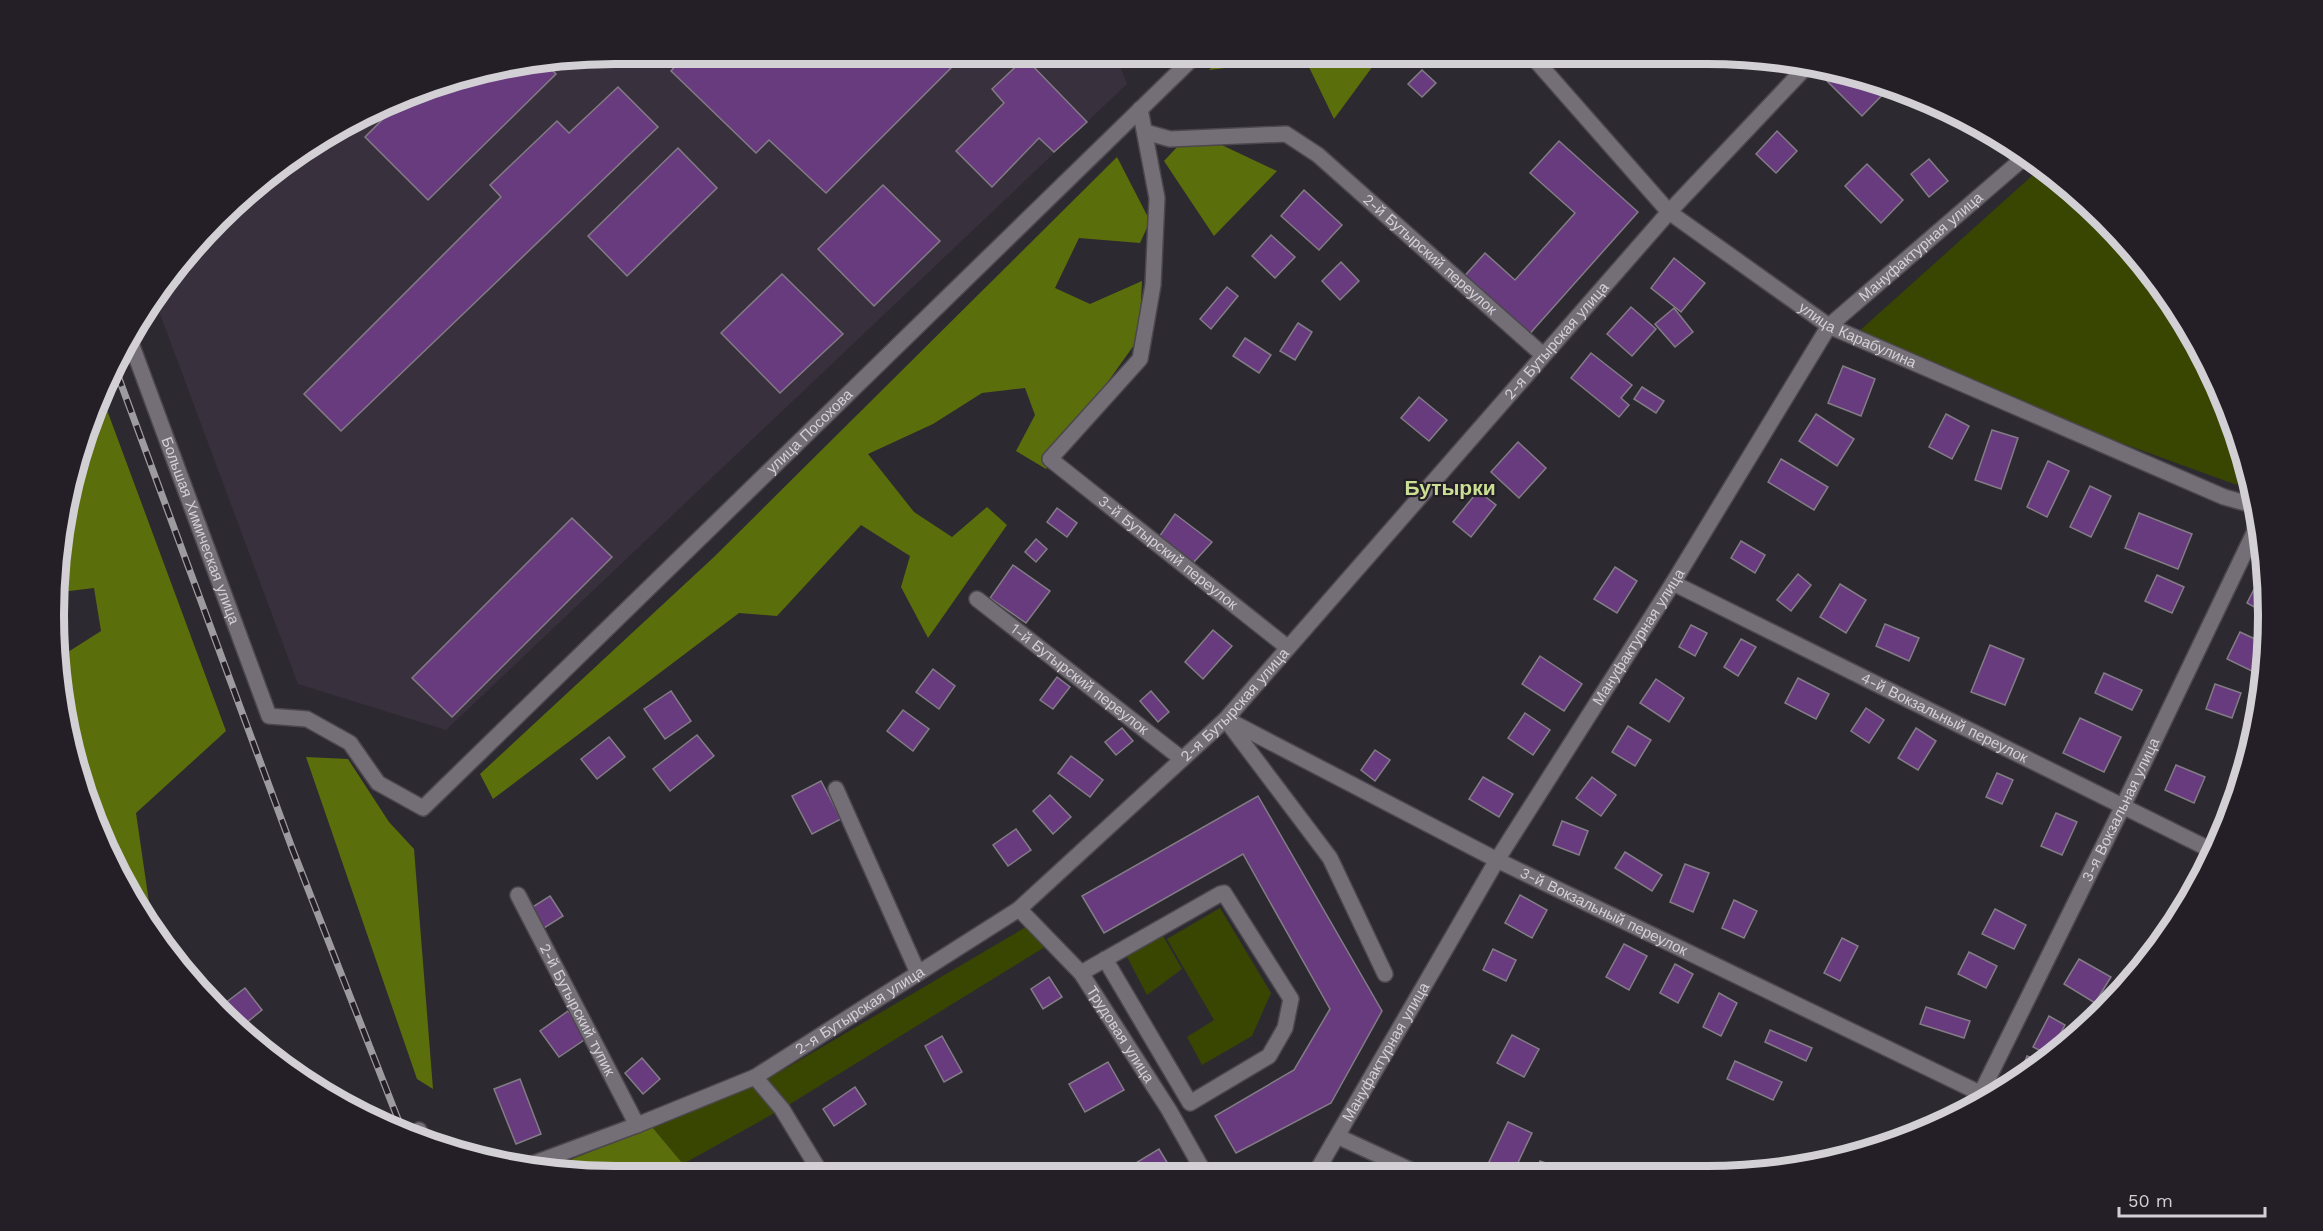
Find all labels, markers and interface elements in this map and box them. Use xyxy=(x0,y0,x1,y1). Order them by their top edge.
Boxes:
street label: Мануфактурная улица xyxy=(1855,188,1987,305)
street label: 2-й Бутырский переулок xyxy=(1359,190,1501,319)
street label: 2-я Бутырская улица xyxy=(1500,278,1613,403)
street label: улица Карабулина xyxy=(1795,298,1920,372)
street label: улица Посохова xyxy=(763,385,857,477)
street label: Большая Химическая улица xyxy=(157,434,244,627)
district label: Бутырки xyxy=(1404,475,1496,500)
street label: 3-й Бутырский переулок xyxy=(1095,492,1242,614)
street label: Мануфактурная улица xyxy=(1589,565,1689,709)
street label: 1-й Бутырский переулок xyxy=(1007,620,1152,739)
street label: 2-я Бутырская улица xyxy=(1177,644,1293,765)
street label: 4-й Вокзальный переулок xyxy=(1858,669,2031,767)
street label: 3-я Вокзальная улица xyxy=(2078,734,2164,885)
street label: 3-й Вокзальный переулок xyxy=(1517,864,1691,960)
street label: 2-й Бутырский тупик xyxy=(536,940,619,1079)
street label: 2-я Бутырская улица xyxy=(792,962,928,1058)
street label: Мануфактурная улица xyxy=(1338,979,1433,1125)
street label: Трудовая улица xyxy=(1083,983,1158,1087)
scale bar xyxy=(2119,1180,2264,1218)
text: 50 m xyxy=(2128,1190,2173,1211)

